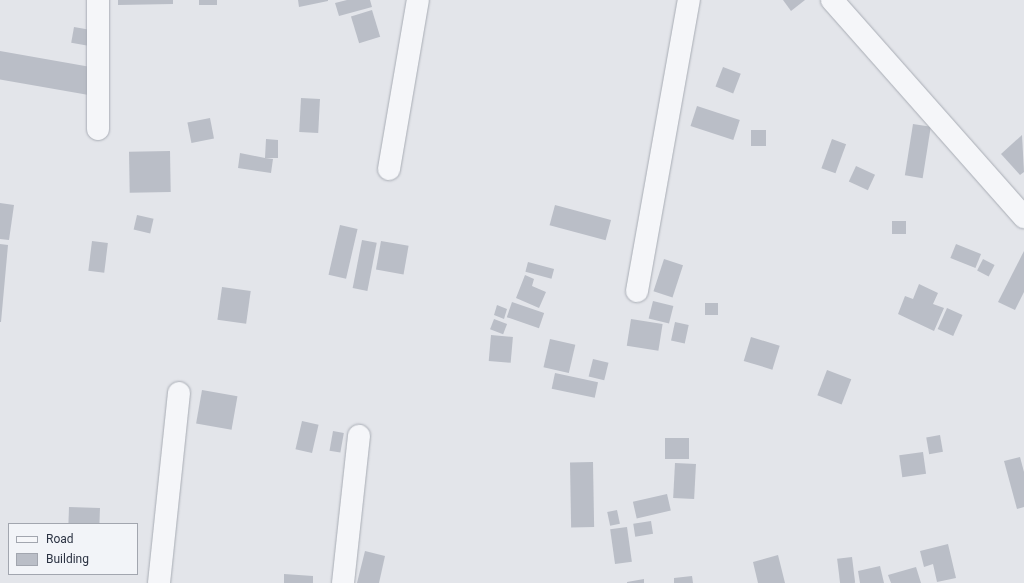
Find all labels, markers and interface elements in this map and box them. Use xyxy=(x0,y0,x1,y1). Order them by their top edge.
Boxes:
legend xyxy=(8,523,138,575)
text: Road xyxy=(46,532,74,546)
text: Building xyxy=(46,552,89,566)

